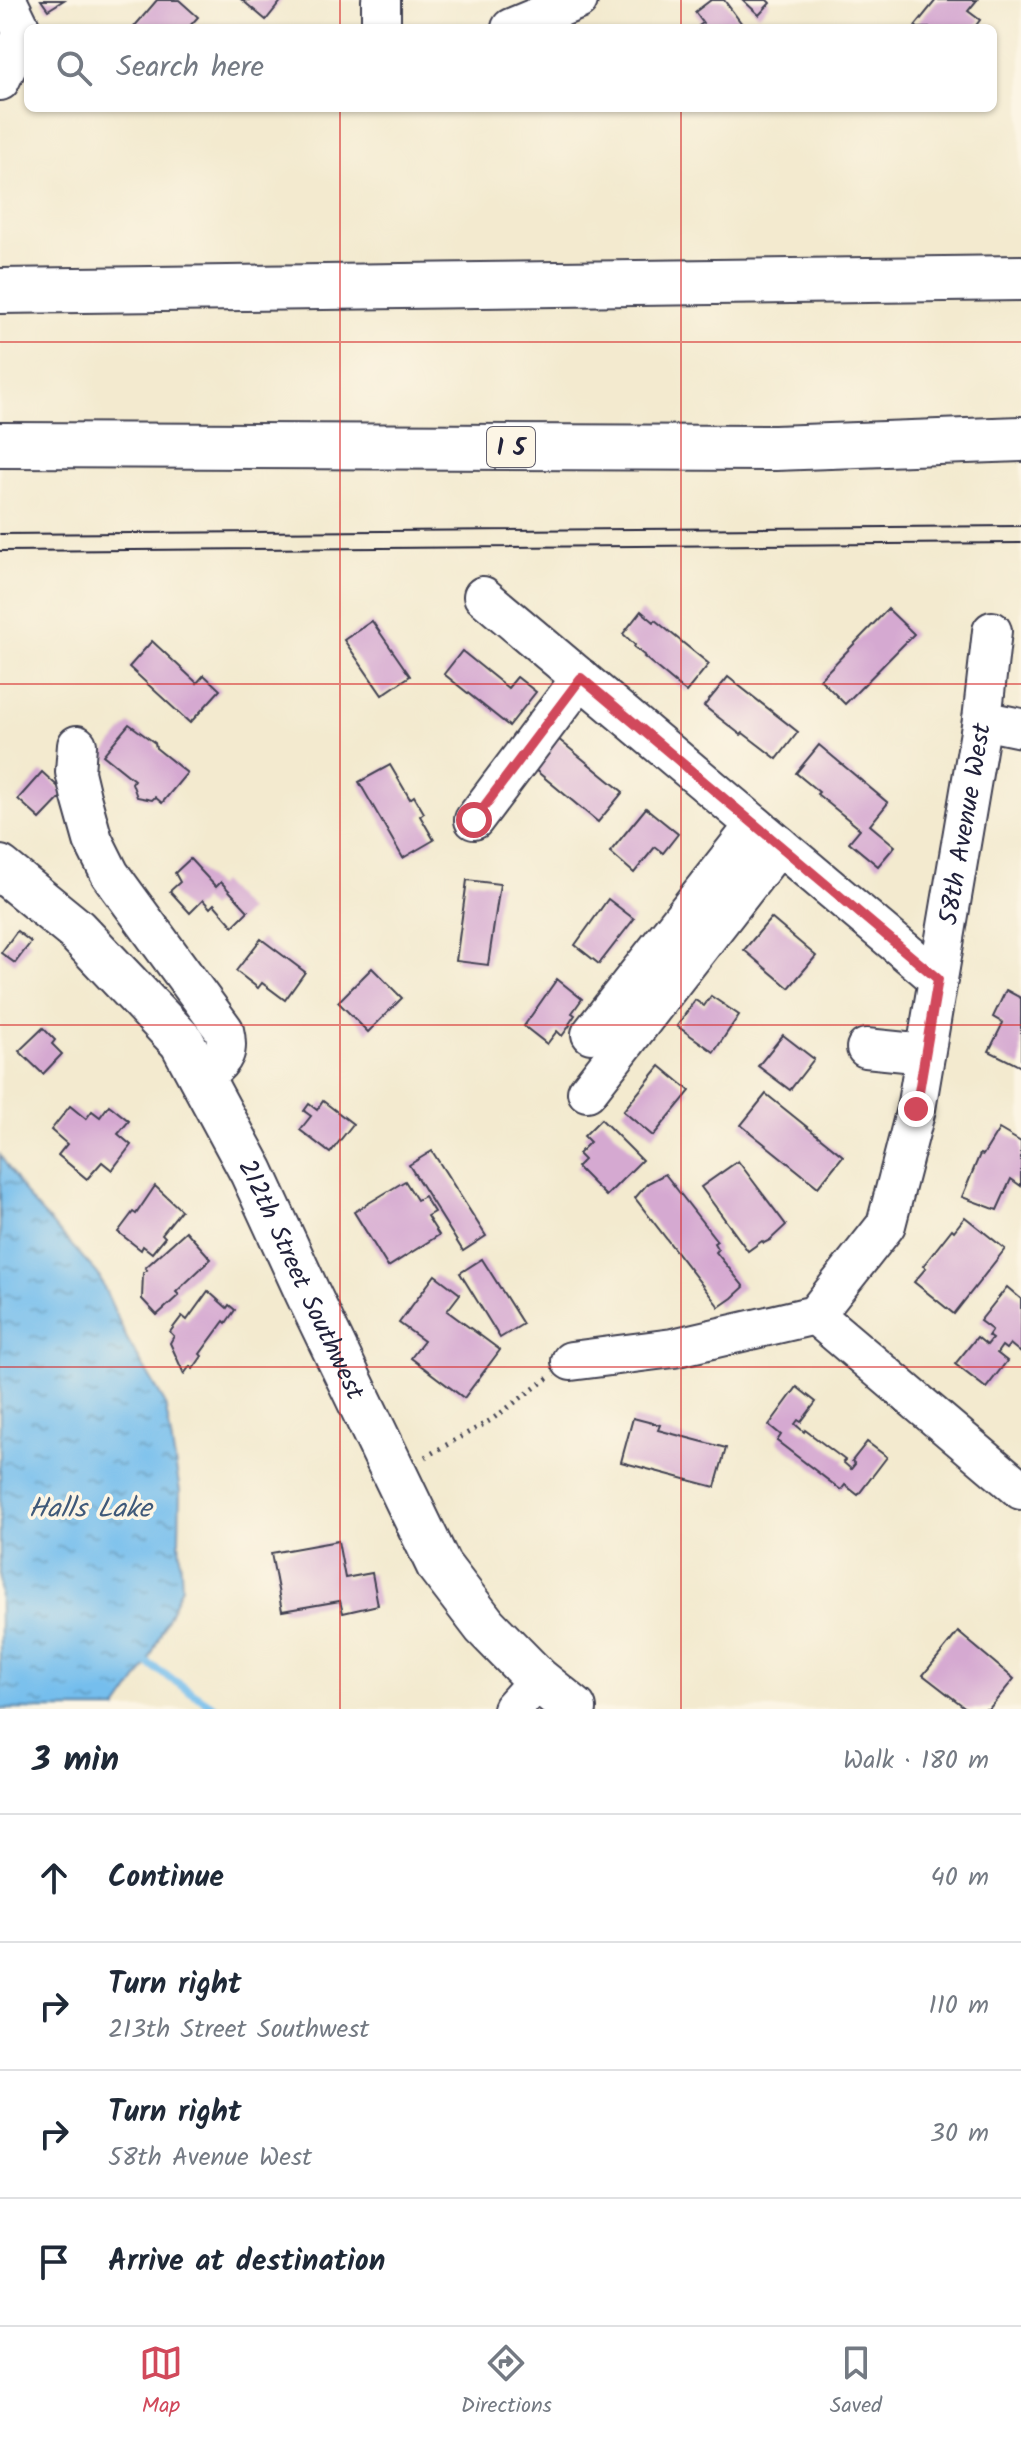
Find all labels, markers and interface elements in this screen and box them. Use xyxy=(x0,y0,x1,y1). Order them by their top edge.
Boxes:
search box xyxy=(24,24,997,112)
text: Search here xyxy=(116,44,264,92)
icon: search xyxy=(52,46,96,90)
road number: I 5 xyxy=(487,427,535,467)
street label: 58th Avenue West xyxy=(929,719,1004,929)
route start xyxy=(456,802,492,838)
route end xyxy=(898,1091,934,1127)
street label: 212th Street Southwest xyxy=(226,1152,375,1408)
water label: Halls Lake xyxy=(29,1487,154,1532)
text: 3 min xyxy=(32,1734,119,1788)
text: Walk · 180 m xyxy=(843,1740,989,1782)
text: Continue xyxy=(108,1854,224,1902)
icon: ahead xyxy=(32,1856,76,1900)
text: 40 m xyxy=(931,1857,989,1899)
text: Turn right xyxy=(108,1961,241,2009)
icon: right xyxy=(32,1984,76,2028)
text: 110 m xyxy=(929,1985,989,2027)
text: 213th Street Southwest xyxy=(108,2009,369,2051)
text: Turn right xyxy=(108,2089,241,2137)
icon: right xyxy=(32,2112,76,2156)
text: 30 m xyxy=(930,2113,989,2155)
text: 58th Avenue West xyxy=(108,2137,312,2179)
text: Arrive at destination xyxy=(108,2238,385,2286)
icon: arrive xyxy=(32,2240,76,2284)
tab: Map xyxy=(139,2341,183,2424)
tab: Directions xyxy=(461,2341,552,2424)
tab: Saved xyxy=(830,2341,882,2424)

